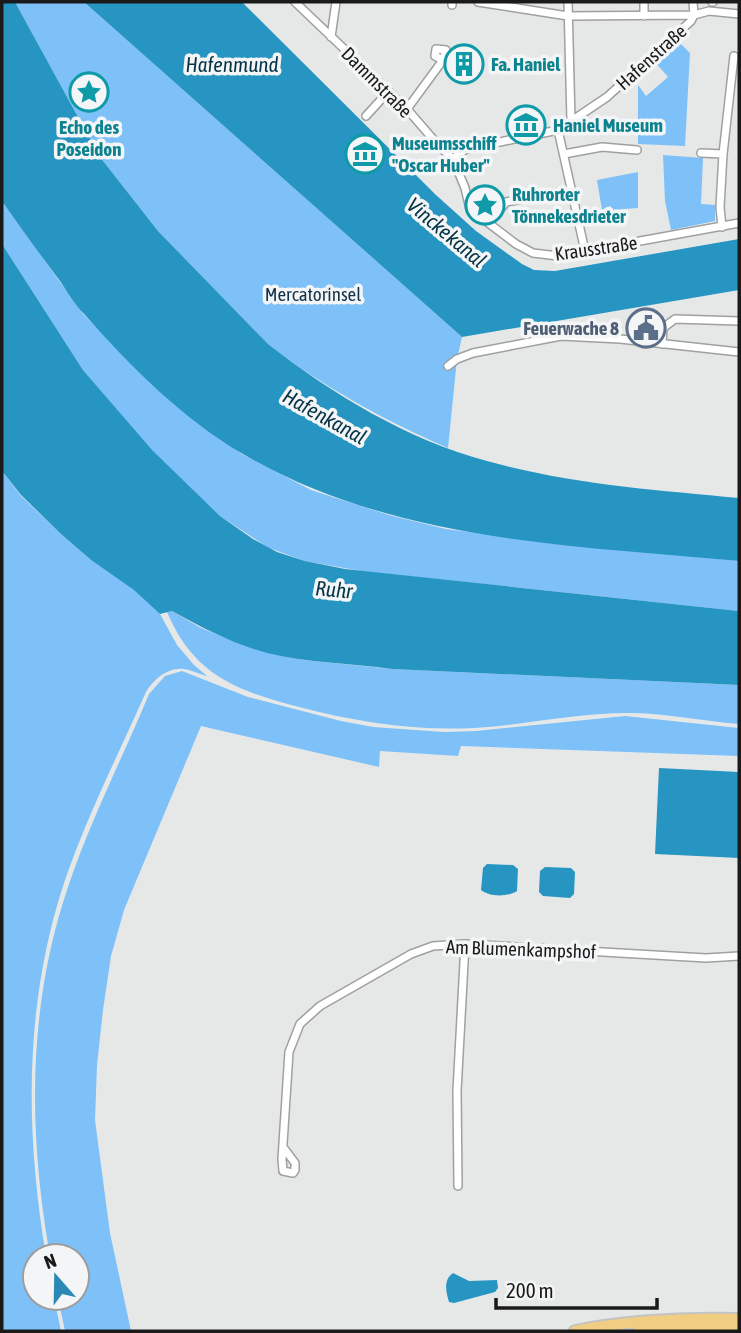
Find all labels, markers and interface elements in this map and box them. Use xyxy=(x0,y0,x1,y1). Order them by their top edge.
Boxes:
street label: Hafenstraße xyxy=(611,20,691,94)
street label: Dammstraße xyxy=(337,42,417,122)
building icon: Fa. Haniel xyxy=(443,43,485,85)
water label: Hafenmund xyxy=(186,52,278,76)
place label: Fa. Haniel xyxy=(491,53,561,75)
place icon: Echo des Poseidon xyxy=(68,71,110,113)
museum icon: Haniel Museum xyxy=(505,104,547,146)
place label: Haniel Museum xyxy=(553,114,663,136)
place label: Echo des Poseidon xyxy=(57,116,121,160)
place label: Museumsschiff "Oscar Huber" xyxy=(392,132,497,176)
museum icon: Museumsschiff "Oscar Huber" xyxy=(344,133,386,175)
place label: Ruhrorter Tönnekesdrieter xyxy=(512,183,626,227)
place icon: Ruhrorter Tönnekesdrieter xyxy=(464,184,506,226)
water label: Vinckekanal xyxy=(403,192,491,272)
street label: Krausstraße xyxy=(553,231,639,265)
park label: Mercatorinsel xyxy=(265,283,361,305)
public building icon: Feuerwache 8 xyxy=(625,307,667,349)
place label: Feuerwache 8 xyxy=(523,317,619,339)
water label: Hafenkanal xyxy=(279,383,371,449)
water label: Ruhr xyxy=(315,575,354,603)
street label: Am Blumenkampshof xyxy=(446,935,596,963)
north arrow xyxy=(21,1242,91,1312)
text: N xyxy=(41,1249,59,1273)
scale bar xyxy=(496,1266,657,1310)
text: 200 m xyxy=(506,1278,554,1302)

